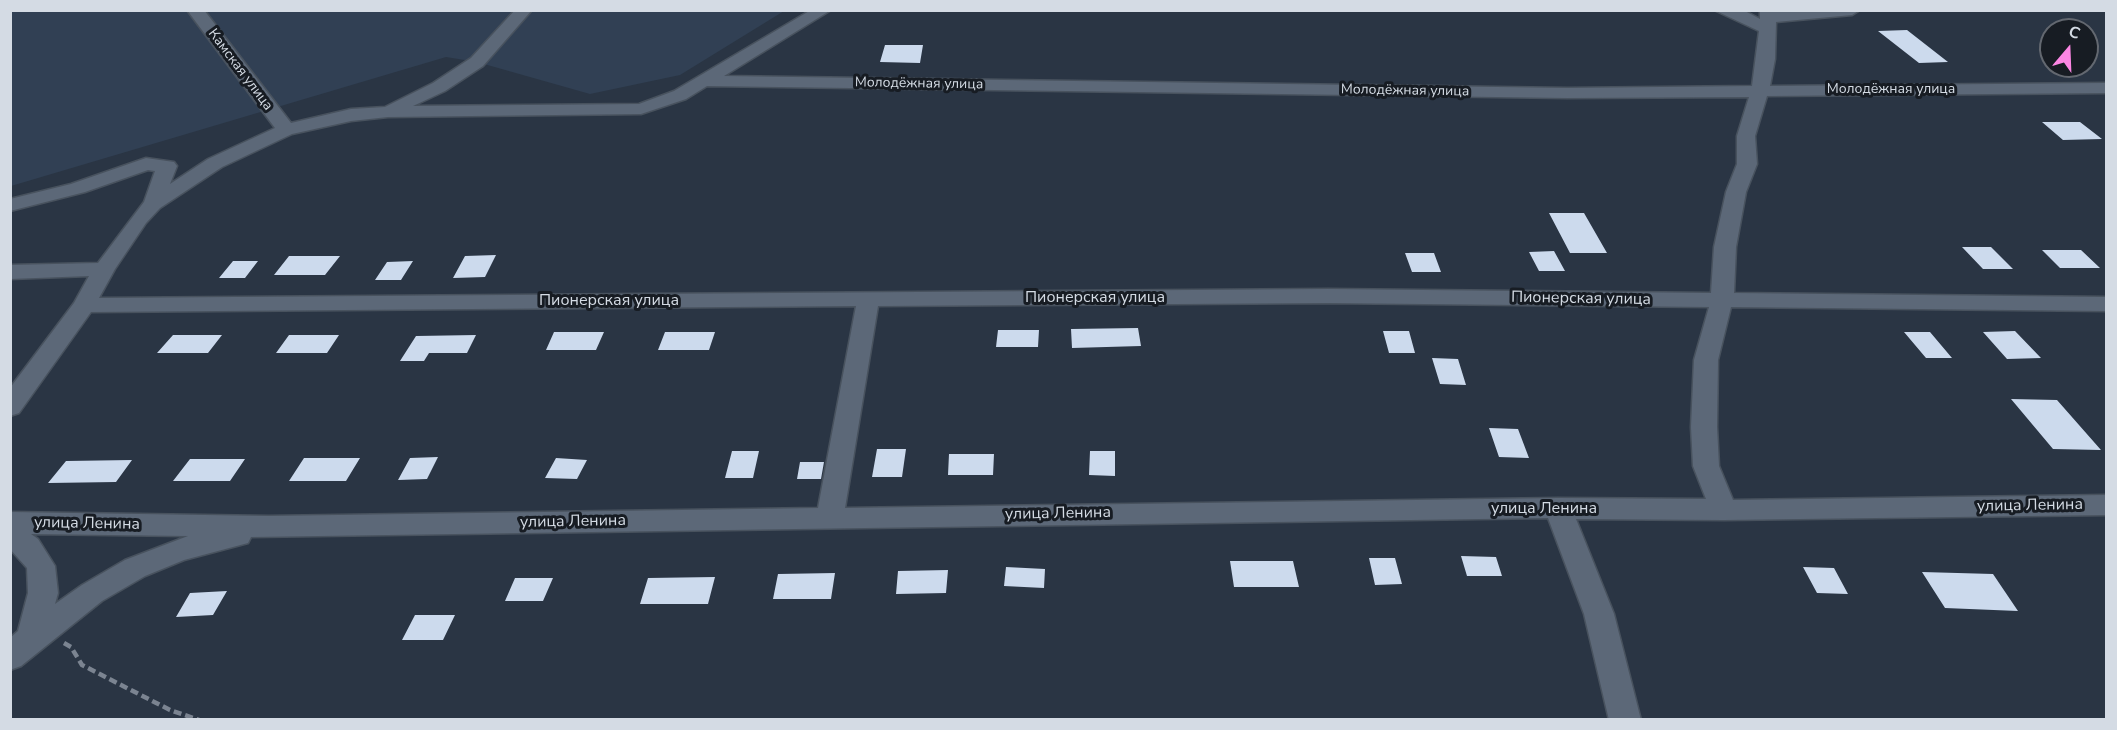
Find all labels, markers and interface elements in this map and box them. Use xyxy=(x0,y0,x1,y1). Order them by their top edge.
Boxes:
north arrow xyxy=(2039,18,2099,78)
text: С xyxy=(2065,21,2083,45)
street label: Камская улица xyxy=(204,26,276,114)
street label: Молодёжная улица xyxy=(855,74,983,94)
street label: Молодёжная улица xyxy=(1341,81,1469,101)
street label: Молодёжная улица xyxy=(1827,82,1955,98)
street label: Пионерская улица xyxy=(1025,288,1165,308)
street label: Пионерская улица xyxy=(1511,288,1651,310)
street label: Пионерская улица xyxy=(539,291,679,311)
street label: улица Ленина xyxy=(1977,495,2083,517)
street label: улица Ленина xyxy=(1491,499,1597,519)
street label: улица Ленина xyxy=(1005,503,1111,525)
street label: улица Ленина xyxy=(520,511,626,533)
street label: улица Ленина xyxy=(34,513,140,535)

